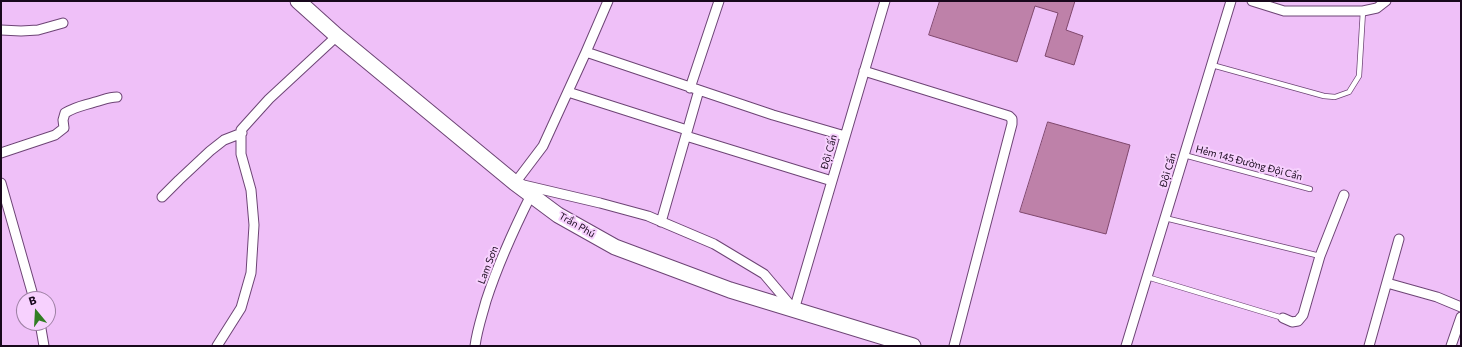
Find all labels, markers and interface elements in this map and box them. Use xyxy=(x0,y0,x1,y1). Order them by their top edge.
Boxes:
street label: Đội Cấn xyxy=(818,133,840,171)
street label: Hẻm 145 Đường Đội Cấn xyxy=(1194,143,1304,183)
street label: Đội Cấn xyxy=(1157,151,1179,189)
street label: Trần Phú xyxy=(557,210,597,240)
street label: Lam Sơn xyxy=(475,244,501,286)
north arrow xyxy=(16,291,56,331)
text: B xyxy=(27,293,38,307)

